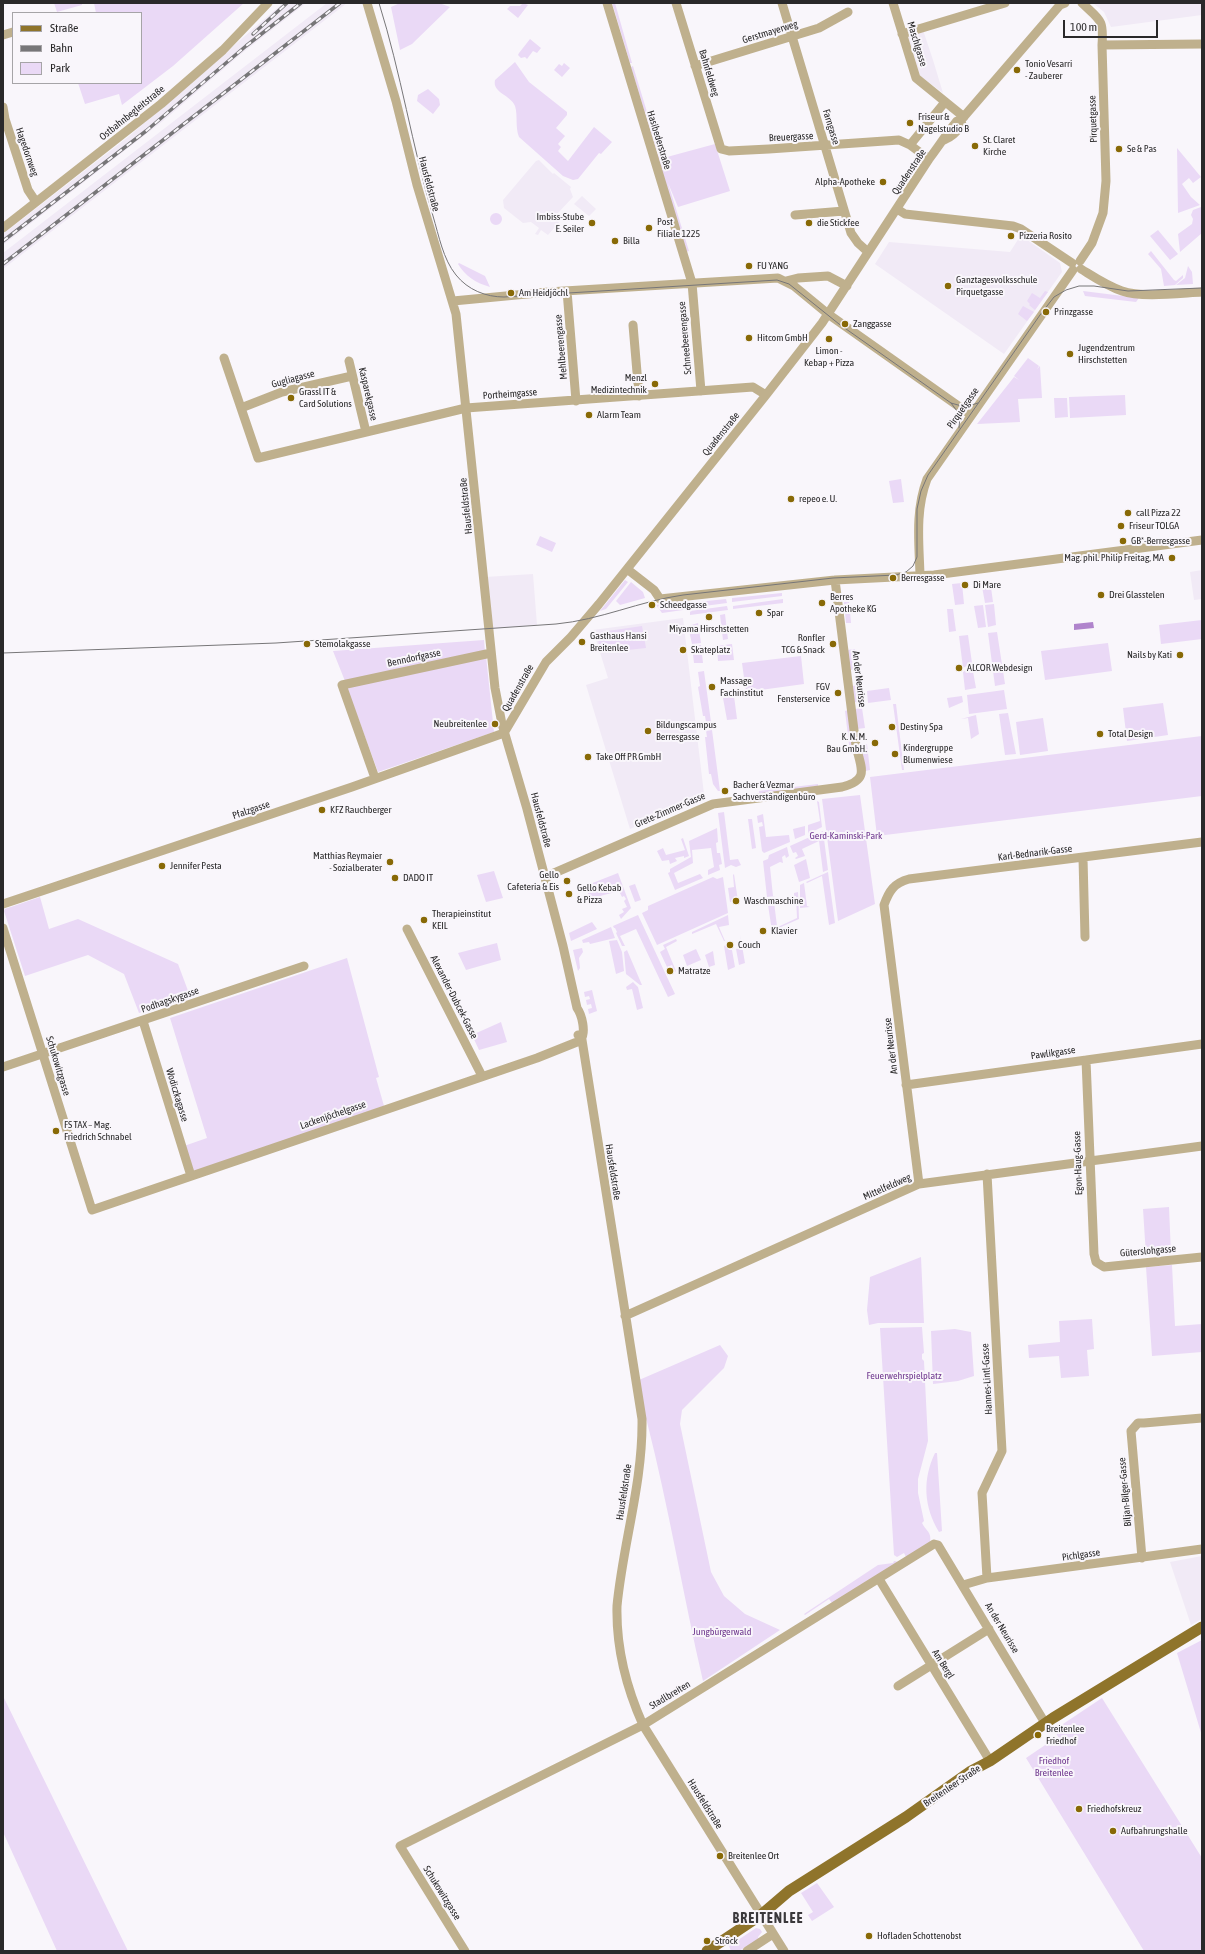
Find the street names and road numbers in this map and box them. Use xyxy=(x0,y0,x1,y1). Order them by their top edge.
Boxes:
street label: Gerstmayerweg xyxy=(741,18,799,46)
street label: Maschlgasse xyxy=(904,20,930,68)
street label: Bahnfeldweg xyxy=(696,48,722,98)
street label: Ostbahnbegleitstraße xyxy=(97,83,167,143)
street label: Pirquetgasse xyxy=(1086,95,1100,143)
street label: Farngasse xyxy=(820,108,842,146)
street label: Hasibederstraße xyxy=(644,109,674,171)
street label: Hagedornweg xyxy=(13,126,41,178)
street label: Breuergasse xyxy=(768,130,814,144)
street label: Quadenstraße xyxy=(889,147,929,197)
street label: Hausfeldstraße xyxy=(416,155,442,213)
street label: Schneebeerengasse xyxy=(676,301,694,375)
street label: Mehlbeerengasse xyxy=(552,314,570,380)
street label: Kasparekgasse xyxy=(356,366,380,422)
street label: Gugliagasse xyxy=(270,367,316,391)
street label: Pirquetgasse xyxy=(945,385,981,431)
street label: Portheimgasse xyxy=(482,386,538,402)
street label: Quadenstraße xyxy=(700,410,742,458)
street label: Hausfeldstraße xyxy=(457,477,475,535)
street label: Benndorfgasse xyxy=(386,646,442,670)
street label: An der Neurisse xyxy=(850,650,868,708)
street label: Quadenstraße xyxy=(500,662,536,714)
street label: Grete-Zimmer-Gasse xyxy=(633,790,707,830)
street label: Hausfeldstraße xyxy=(528,791,554,849)
street label: Pfalzgasse xyxy=(231,798,271,822)
street label: Karl-Bednarik-Gasse xyxy=(997,842,1073,864)
street label: Alexander-Dubcek-Gasse xyxy=(428,953,480,1041)
street label: Podhagskygasse xyxy=(139,984,201,1016)
street label: An der Neurisse xyxy=(882,1017,900,1075)
street label: Schukowitzgasse xyxy=(43,1035,73,1097)
street label: Pawlikgasse xyxy=(1030,1044,1076,1062)
street label: Wodiczkagasse xyxy=(163,1067,191,1123)
street label: Lackenjöchelgasse xyxy=(299,1098,367,1132)
street label: Egon-Haug-Gasse xyxy=(1071,1131,1085,1195)
street label: Hausfeldstraße xyxy=(603,1143,623,1201)
street label: Mittelfeldweg xyxy=(861,1171,913,1203)
street label: Güterslohgasse xyxy=(1119,1243,1177,1259)
street label: Hannes-Lintl-Gasse xyxy=(979,1343,995,1415)
street label: Biljan-Bilger-Gasse xyxy=(1116,1457,1134,1527)
street label: Hausfeldstraße xyxy=(614,1463,634,1521)
street label: Pichlgasse xyxy=(1061,1546,1101,1564)
street label: An der Neurisse xyxy=(982,1601,1022,1655)
street label: Am Bergl xyxy=(929,1647,957,1681)
street label: Stadlbreiten xyxy=(647,1678,693,1712)
street label: Breitenleer Straße xyxy=(921,1762,983,1810)
street label: Hausfeldstraße xyxy=(685,1777,725,1831)
street label: Schukowitzgasse xyxy=(421,1864,463,1922)

